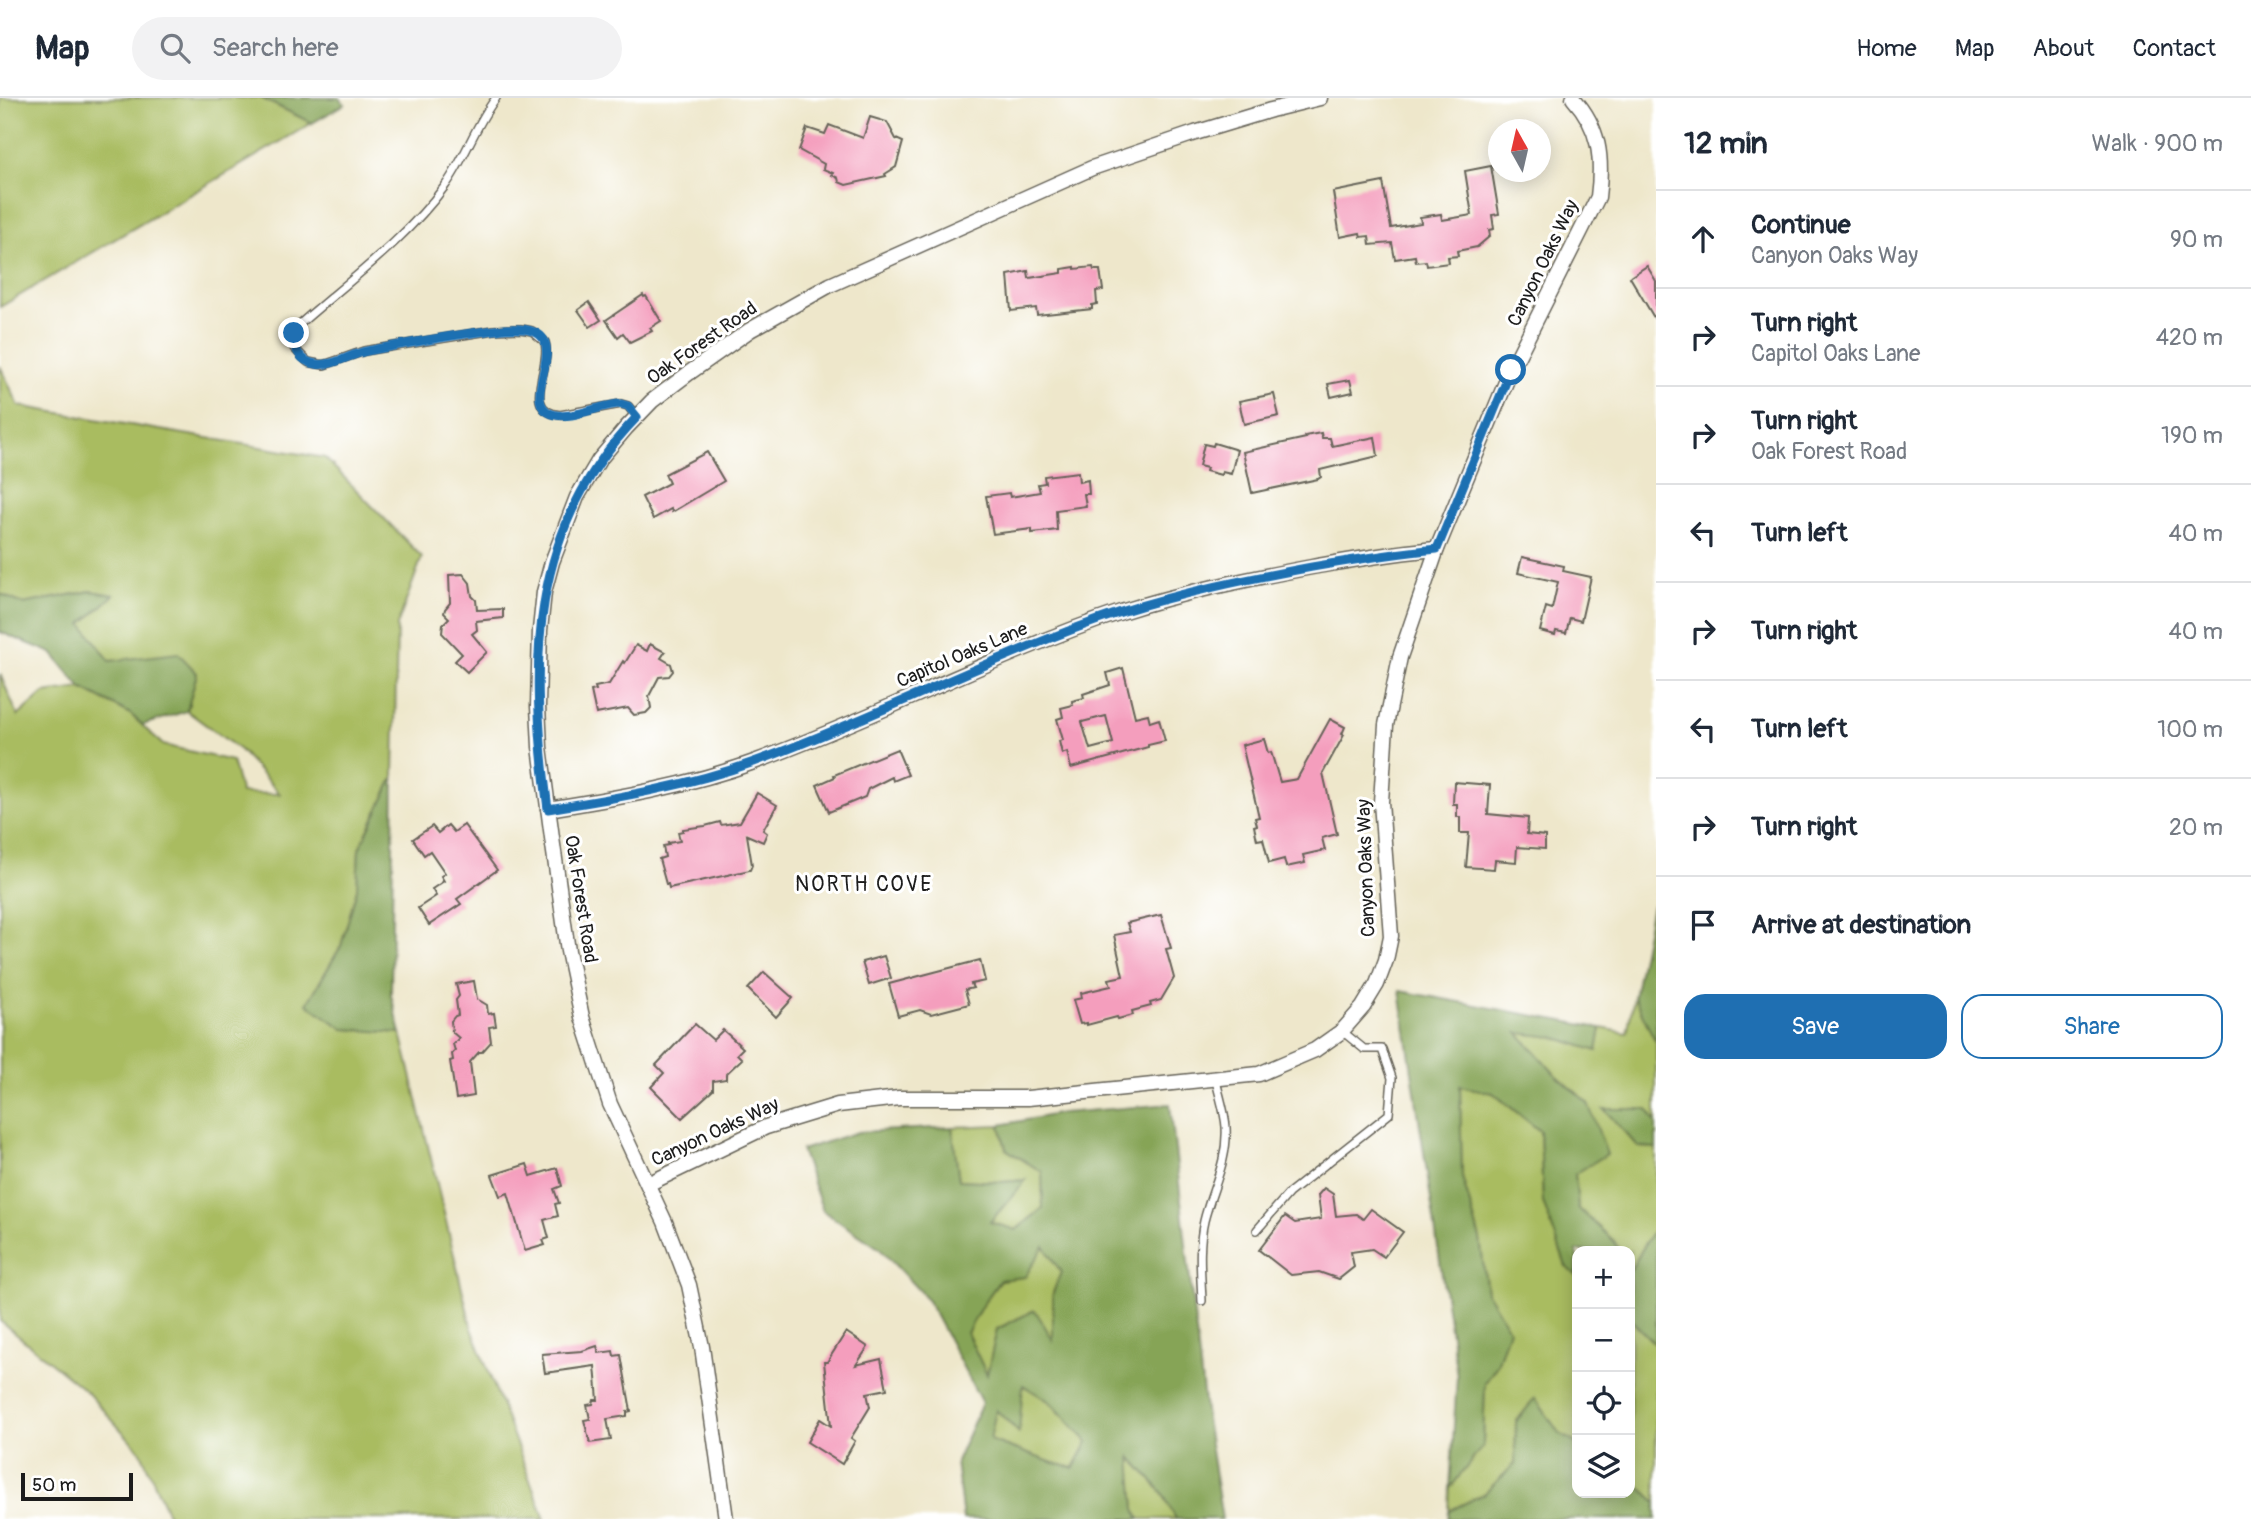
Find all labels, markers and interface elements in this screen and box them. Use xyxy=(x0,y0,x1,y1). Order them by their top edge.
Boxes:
search box xyxy=(132,17,622,80)
text: Map xyxy=(35,28,90,69)
icon: search xyxy=(156,29,194,67)
text: Search here xyxy=(212,32,339,64)
text: Home xyxy=(1856,34,1917,63)
text: Map xyxy=(1955,34,1995,63)
text: About xyxy=(2033,34,2095,63)
text: Contact xyxy=(2133,34,2216,63)
north arrow xyxy=(1488,119,1551,182)
text: 12 min xyxy=(1684,125,1768,162)
text: Walk · 900 m xyxy=(2092,129,2223,158)
street label: Canyon Oaks Way xyxy=(1502,196,1584,330)
text: Continue xyxy=(1751,209,1851,241)
icon: ahead xyxy=(1684,220,1722,258)
text: 90 m xyxy=(2170,225,2223,254)
text: Canyon Oaks Way xyxy=(1751,241,1918,270)
street label: Oak Forest Road xyxy=(642,296,762,390)
text: Turn right xyxy=(1751,307,1857,339)
route end xyxy=(278,317,309,348)
icon: right xyxy=(1684,318,1722,356)
text: 420 m xyxy=(2156,323,2223,352)
text: Capitol Oaks Lane xyxy=(1751,339,1920,368)
route start xyxy=(1495,354,1526,385)
text: Turn right xyxy=(1751,405,1857,437)
icon: right xyxy=(1684,416,1722,454)
text: 190 m xyxy=(2161,421,2223,450)
text: Oak Forest Road xyxy=(1751,437,1907,466)
icon: left xyxy=(1684,514,1722,552)
text: Turn left xyxy=(1751,517,1847,549)
text: 40 m xyxy=(2169,519,2223,548)
icon: right xyxy=(1684,612,1722,650)
text: Turn right xyxy=(1751,615,1857,647)
street label: Capitol Oaks Lane xyxy=(893,616,1032,693)
text: 40 m xyxy=(2169,617,2223,646)
icon: left xyxy=(1684,710,1722,748)
text: Turn left xyxy=(1751,713,1847,745)
text: 100 m xyxy=(2157,715,2223,744)
street label: Canyon Oaks Way xyxy=(1352,799,1380,937)
icon: right xyxy=(1684,808,1722,846)
text: Turn right xyxy=(1751,811,1857,843)
text: 20 m xyxy=(2169,813,2223,842)
street label: Oak Forest Road xyxy=(559,833,603,965)
district label: NORTH COVE xyxy=(795,871,933,898)
icon: arrive xyxy=(1684,906,1722,944)
text: Arrive at destination xyxy=(1751,909,1971,941)
button: Save xyxy=(1684,994,1947,1059)
button: Share xyxy=(1961,994,2223,1059)
street label: Canyon Oaks Way xyxy=(647,1092,783,1172)
map controls xyxy=(1572,1246,1635,1498)
button: + xyxy=(1572,1246,1635,1309)
button: − xyxy=(1572,1309,1635,1372)
button: locate xyxy=(1572,1372,1635,1435)
button: layers xyxy=(1572,1435,1635,1498)
scale bar xyxy=(21,1470,133,1502)
text: 50 m xyxy=(32,1473,76,1497)

